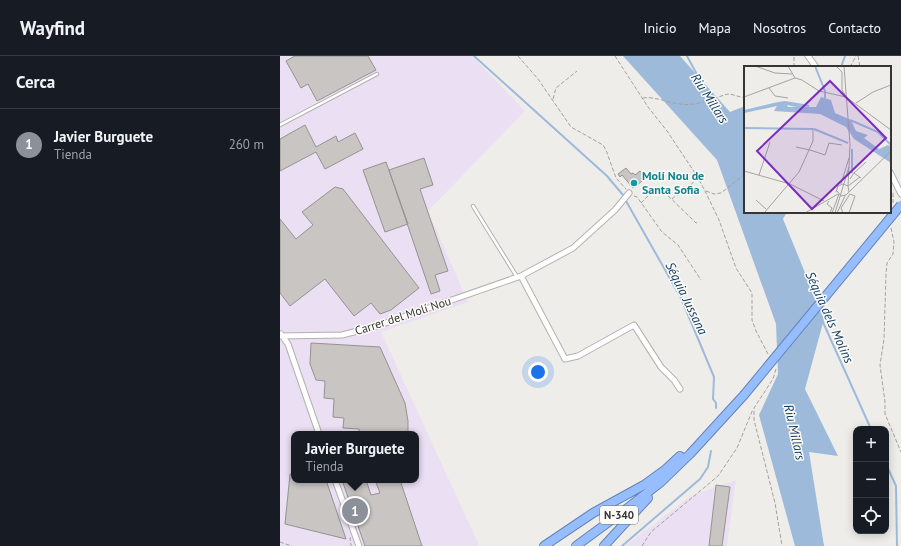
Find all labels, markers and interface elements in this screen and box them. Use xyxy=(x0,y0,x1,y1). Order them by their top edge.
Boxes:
text: Wayfind xyxy=(20,16,85,40)
text: Inicio xyxy=(643,19,676,37)
text: Mapa xyxy=(698,19,731,37)
text: Nosotros xyxy=(753,19,806,37)
text: Contacto xyxy=(828,19,881,37)
inset map xyxy=(744,66,891,213)
water label: Riu Millars xyxy=(687,70,733,127)
text: Cerca xyxy=(16,71,55,93)
text: Javier Burguete xyxy=(54,127,153,146)
text: 1 xyxy=(25,136,33,153)
text: 260 m xyxy=(229,136,264,153)
text: Tienda xyxy=(54,146,92,163)
place label: Molí Nou de Santa Sofia xyxy=(642,168,704,197)
marker: Molí Nou de Santa Sofia xyxy=(629,178,639,188)
water label: Séquia Jussana xyxy=(662,259,712,338)
water label: Séquia dels Molins xyxy=(802,269,858,367)
street label: Carrer del Molí Nou xyxy=(353,293,453,338)
your location xyxy=(528,362,548,382)
water label: Riu Millars xyxy=(780,403,809,462)
map controls xyxy=(853,426,889,534)
button: + xyxy=(853,426,889,462)
popup xyxy=(291,431,419,483)
text: Javier Burguete xyxy=(305,439,405,458)
text: Tienda xyxy=(305,458,343,475)
button: − xyxy=(853,462,889,498)
pin: 1 xyxy=(342,496,368,526)
button: locate xyxy=(853,498,889,534)
road number: N-340 xyxy=(600,506,638,524)

